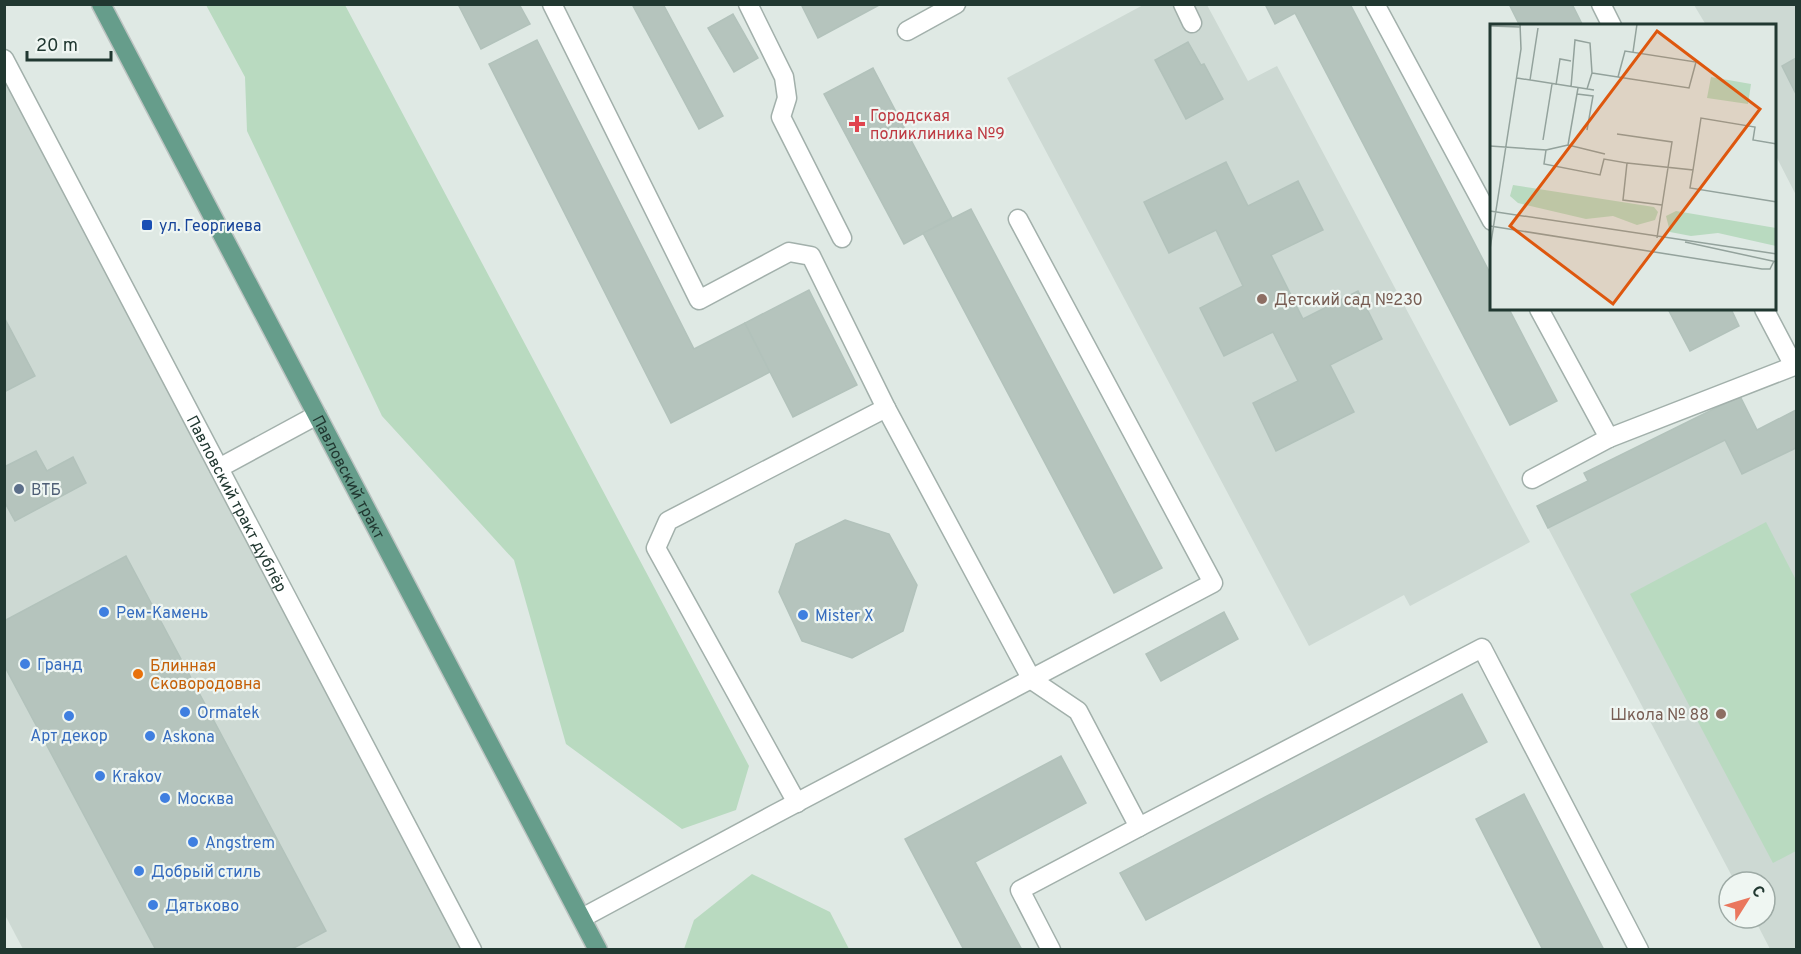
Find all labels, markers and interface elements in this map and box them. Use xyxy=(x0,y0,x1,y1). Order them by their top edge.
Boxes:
scale bar xyxy=(27,24,111,62)
inset map xyxy=(1490,24,1777,310)
text: 20 m xyxy=(36,35,78,58)
place label: Городская поликлиника №9 xyxy=(870,107,1005,145)
marker: Городская поликлиника №9 xyxy=(848,115,866,133)
place label: ул. Георгиева xyxy=(159,217,261,237)
marker: ул. Георгиева xyxy=(140,218,154,232)
place label: Детский сад №230 xyxy=(1274,291,1423,311)
marker: Детский сад №230 xyxy=(1255,292,1269,306)
street label: Павловский тракт xyxy=(307,412,388,543)
street label: Павловский тракт дублёр xyxy=(181,413,290,596)
place label: ВТБ xyxy=(31,481,61,501)
marker: ВТБ xyxy=(12,482,26,496)
place label: Рем-Камень xyxy=(116,604,208,624)
marker: Рем-Камень xyxy=(97,605,111,619)
place label: Mister X xyxy=(815,607,874,627)
marker: Mister X xyxy=(796,608,810,622)
place label: Гранд xyxy=(37,656,83,676)
marker: Гранд xyxy=(18,657,32,671)
place label: Блинная Сковородовна xyxy=(150,657,261,695)
marker: Блинная Сковородовна xyxy=(131,667,145,681)
place label: Ormatek xyxy=(197,704,260,724)
marker: Ormatek xyxy=(178,705,192,719)
place label: Школа № 88 xyxy=(1610,706,1709,726)
marker: Школа № 88 xyxy=(1714,707,1728,721)
marker: Арт декор xyxy=(62,709,76,723)
place label: Арт декор xyxy=(30,727,108,747)
place label: Askona xyxy=(162,728,215,748)
marker: Askona xyxy=(143,729,157,743)
place label: Krakov xyxy=(112,768,162,788)
marker: Krakov xyxy=(93,769,107,783)
place label: Москва xyxy=(177,790,234,810)
marker: Москва xyxy=(158,791,172,805)
place label: Angstrem xyxy=(205,834,275,854)
marker: Angstrem xyxy=(186,835,200,849)
place label: Добрый стиль xyxy=(151,863,261,883)
marker: Добрый стиль xyxy=(132,864,146,878)
north arrow xyxy=(1717,870,1777,930)
text: С xyxy=(1746,882,1768,902)
place label: Дятьково xyxy=(165,897,239,917)
marker: Дятьково xyxy=(146,898,160,912)

